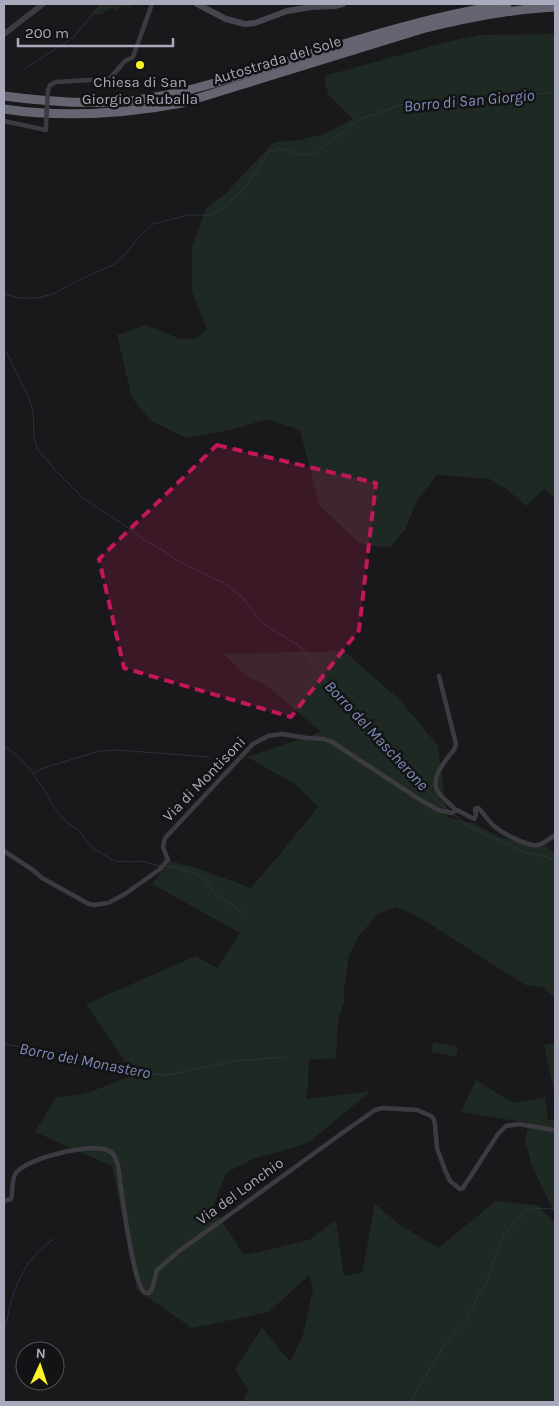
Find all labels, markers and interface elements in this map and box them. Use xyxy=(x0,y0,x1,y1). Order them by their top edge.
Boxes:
scale bar xyxy=(18,15,172,47)
text: 200 m xyxy=(25,24,69,42)
street label: Autostrada del Sole xyxy=(211,32,343,88)
marker: Chiesa di San Giorgio a Ruballa xyxy=(134,59,146,71)
place label: Chiesa di San Giorgio a Ruballa xyxy=(82,73,198,108)
water label: Borro di San Giorgio xyxy=(403,85,535,116)
water label: Borro del Mascherone xyxy=(321,676,433,795)
street label: Via di Montisoni xyxy=(159,733,249,825)
water label: Borro del Monastero xyxy=(18,1038,152,1083)
street label: Via del Lonchio xyxy=(193,1154,287,1228)
north arrow xyxy=(15,1341,65,1391)
text: N xyxy=(35,1345,46,1362)

